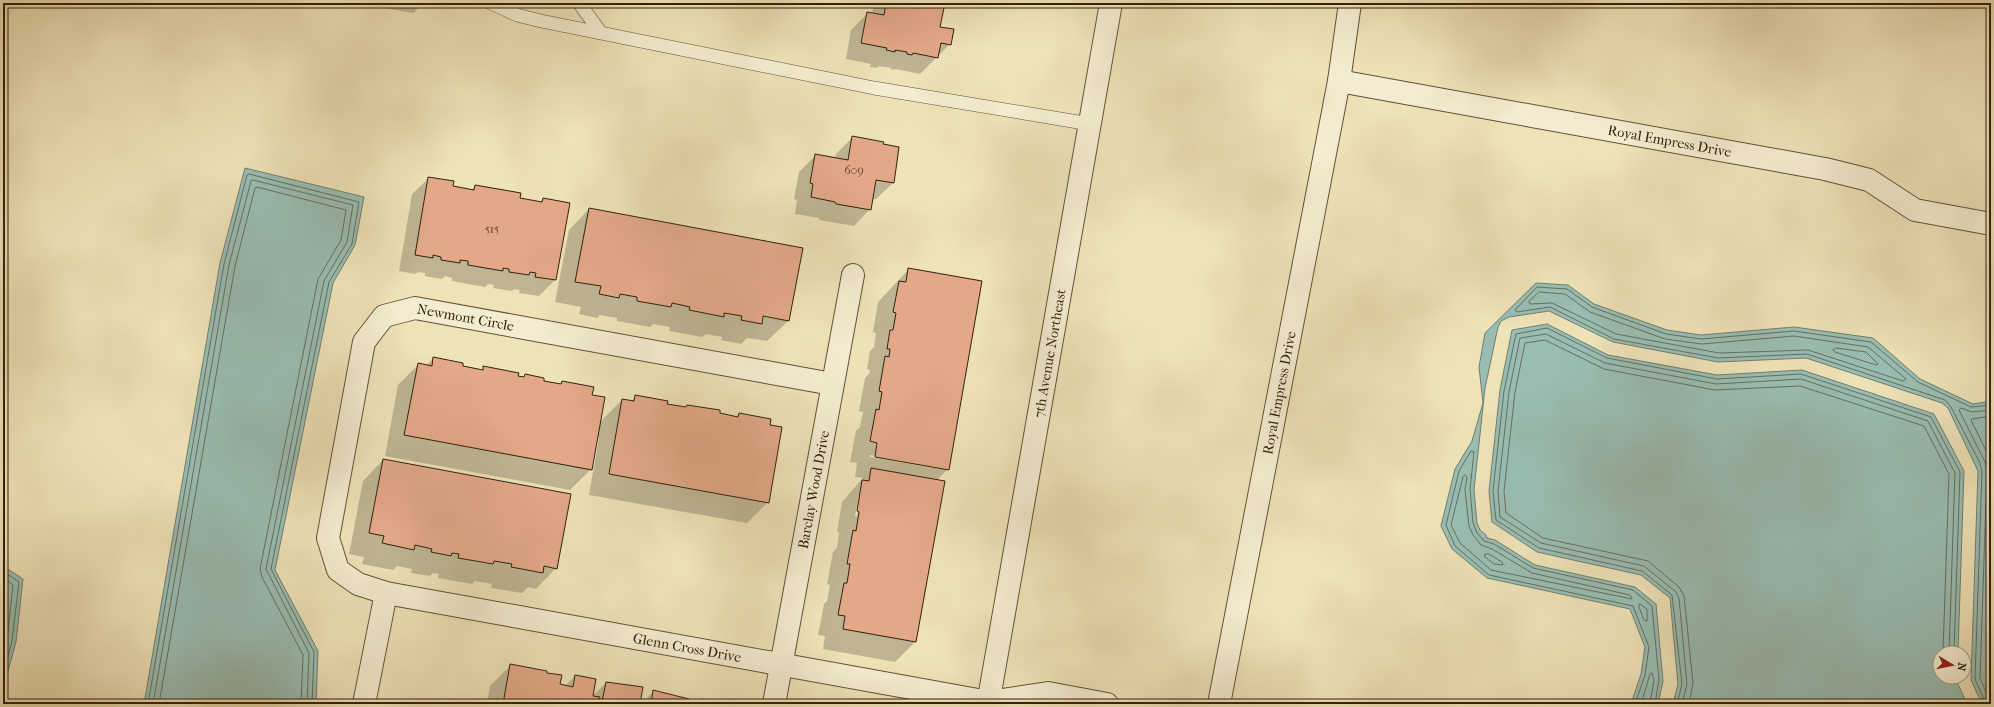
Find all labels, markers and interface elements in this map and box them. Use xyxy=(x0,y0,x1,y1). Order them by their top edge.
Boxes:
street label: Royal Empress Drive xyxy=(1606,121,1733,160)
house number: 609 xyxy=(844,163,864,177)
house number: 515 xyxy=(485,222,499,236)
street label: 7th Avenue Northeast xyxy=(1030,288,1069,419)
street label: Newmont Circle xyxy=(416,300,516,334)
street label: Royal Empress Drive xyxy=(1259,329,1299,456)
street label: Barclay Wood Drive xyxy=(794,429,833,550)
street label: Glenn Cross Drive xyxy=(632,629,743,666)
north arrow xyxy=(1932,645,1972,685)
text: N xyxy=(1954,661,1968,673)

